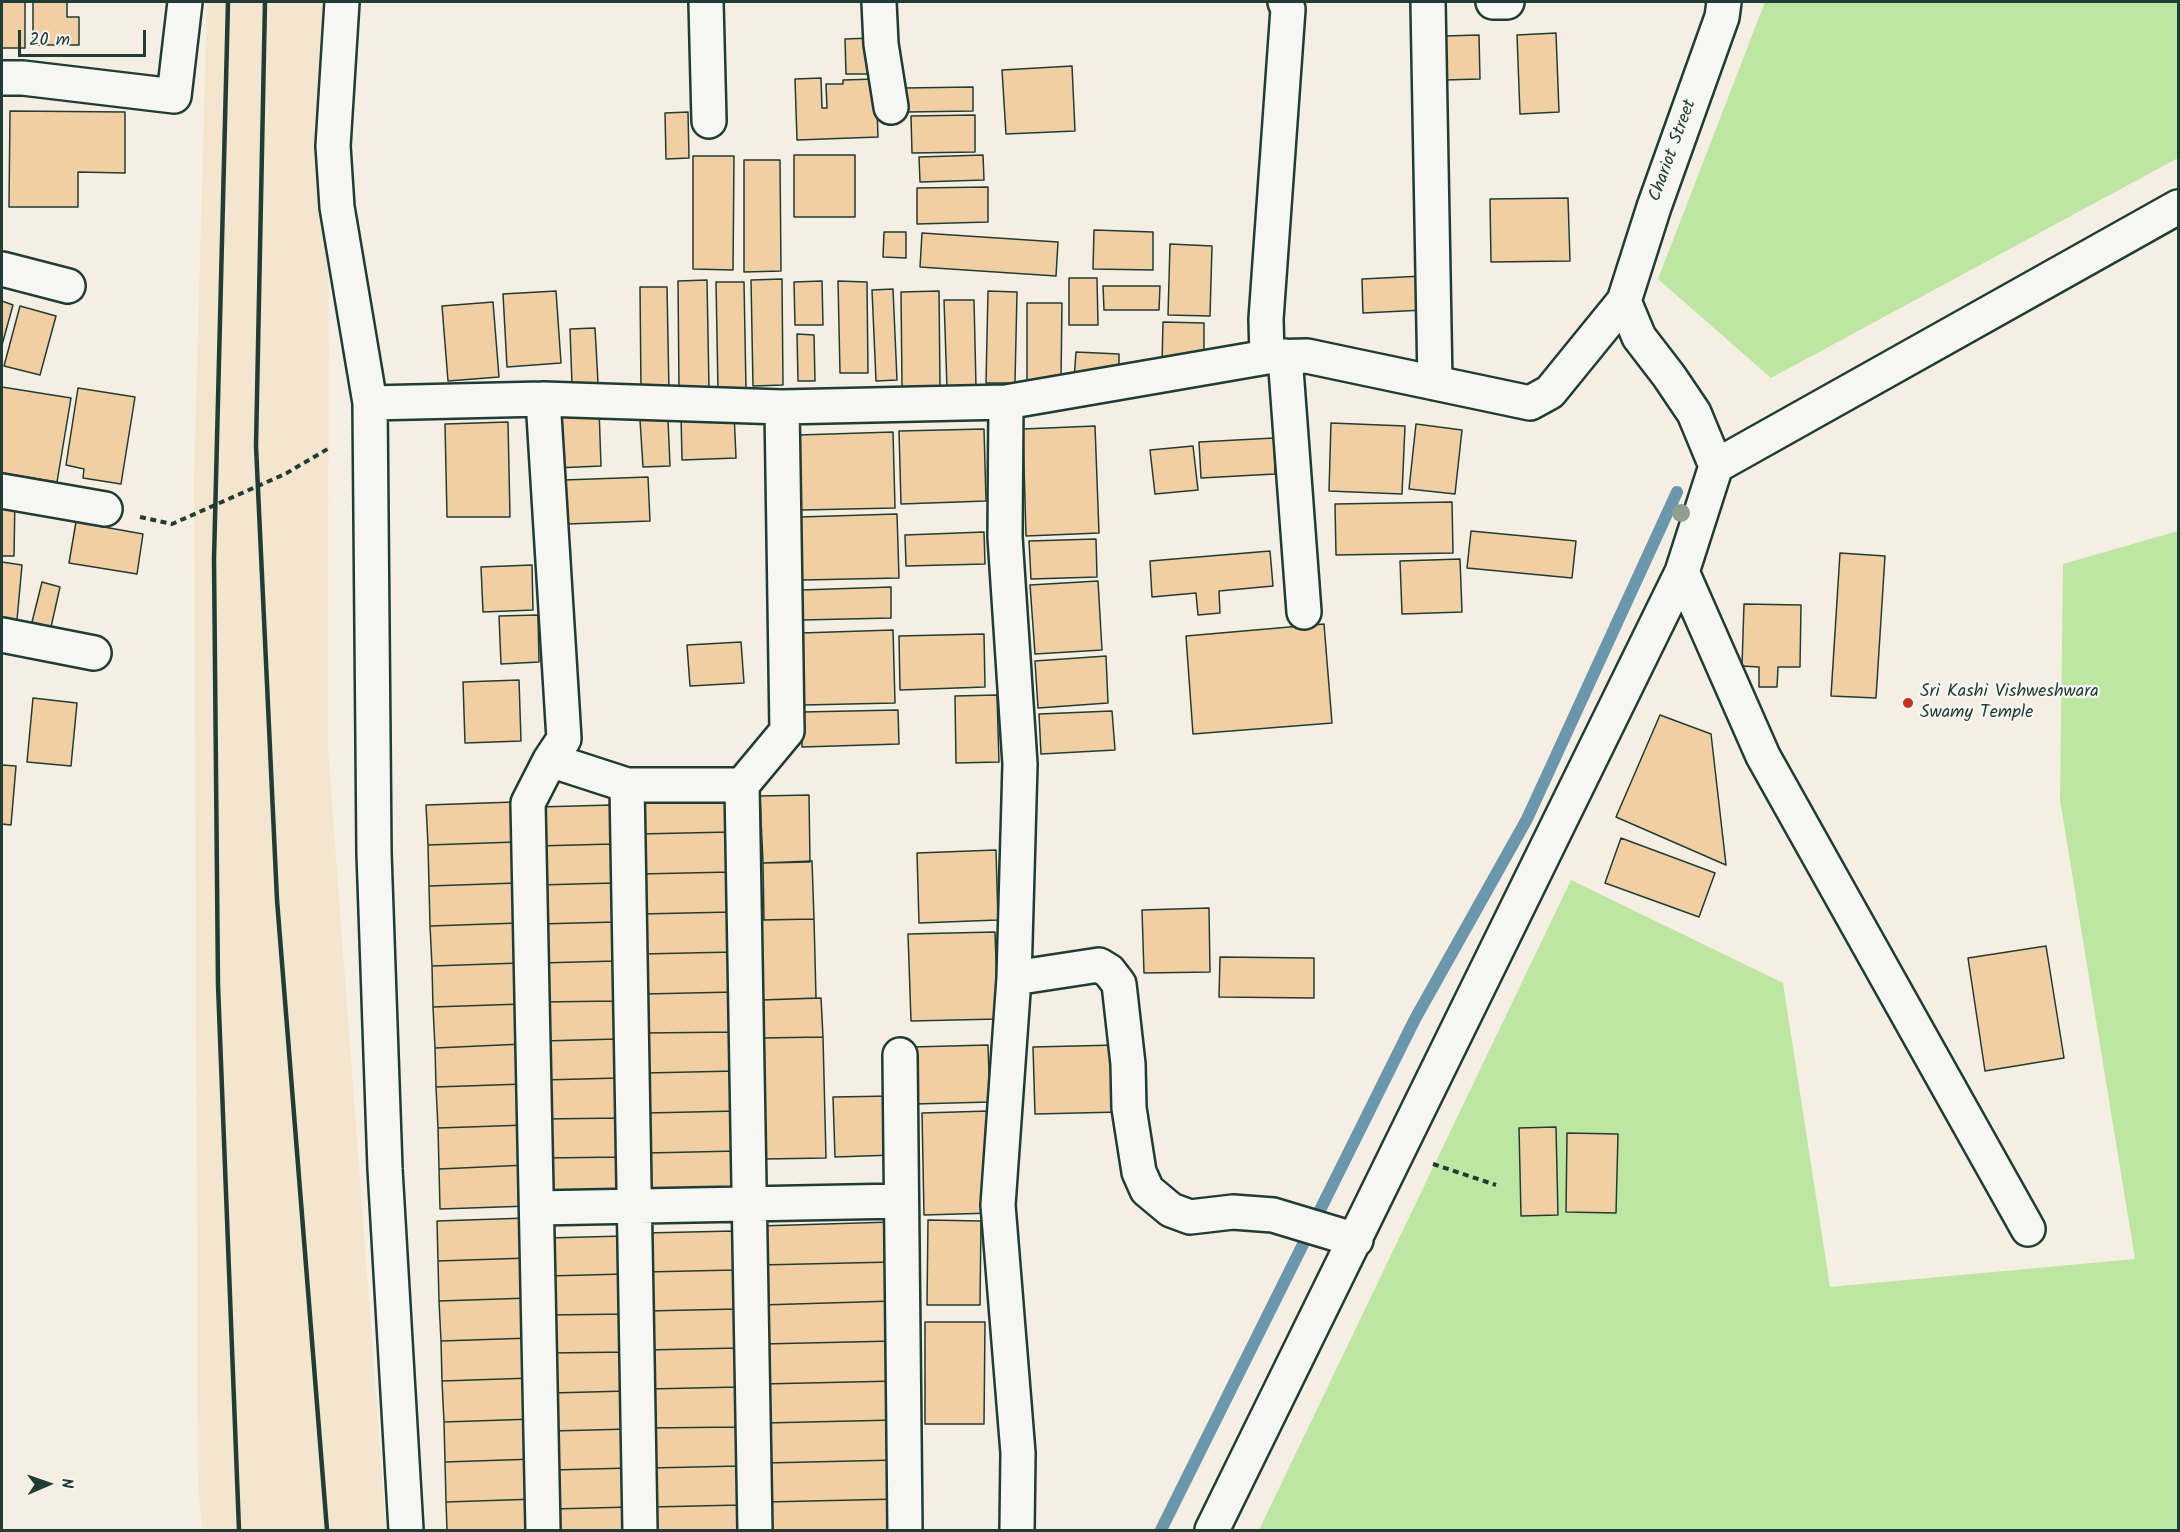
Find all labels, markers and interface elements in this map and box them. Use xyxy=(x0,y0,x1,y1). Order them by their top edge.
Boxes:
scale bar xyxy=(21,18,148,56)
text: 20 m xyxy=(29,26,70,55)
street label: Chariot Street xyxy=(1646,97,1702,205)
place label: Sri Kashi Vishweshwara Swamy Temple xyxy=(1920,682,2099,724)
marker: Sri Kashi Vishweshwara Swamy Temple xyxy=(1901,696,1915,710)
north arrow xyxy=(18,1454,78,1514)
text: N xyxy=(54,1478,79,1489)

